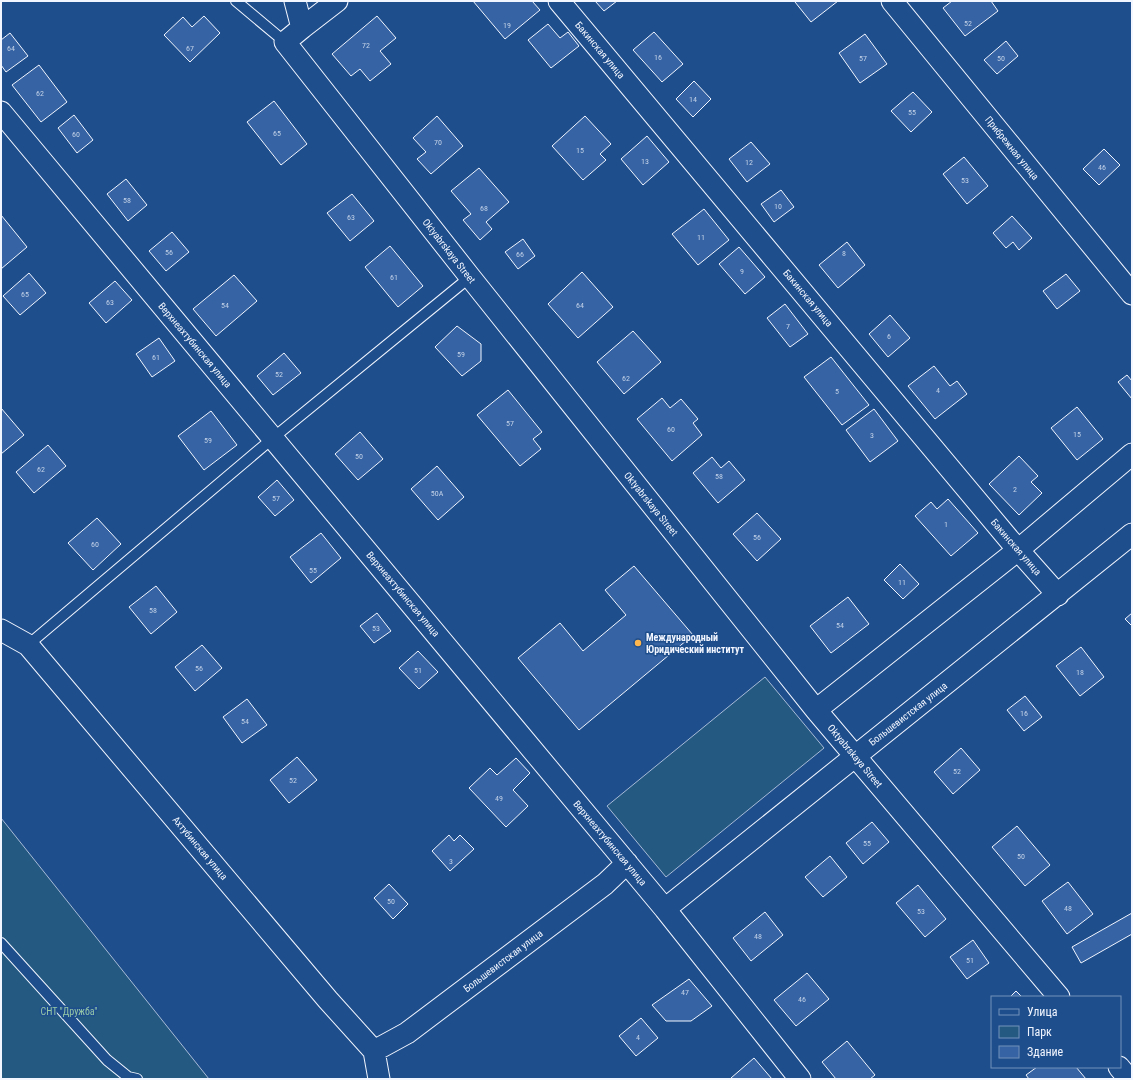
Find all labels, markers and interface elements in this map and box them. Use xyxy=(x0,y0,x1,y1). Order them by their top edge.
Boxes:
street label: Бакинская улица xyxy=(573,19,627,81)
house number: 52 xyxy=(964,19,972,28)
house number: 19 xyxy=(503,21,511,30)
house number: 72 xyxy=(362,41,370,50)
house number: 64 xyxy=(7,44,15,53)
house number: 67 xyxy=(186,44,194,53)
house number: 16 xyxy=(654,53,662,62)
house number: 57 xyxy=(859,54,867,63)
house number: 50 xyxy=(997,54,1005,63)
house number: 62 xyxy=(36,89,44,98)
house number: 14 xyxy=(689,95,697,104)
house number: 55 xyxy=(908,108,916,117)
street label: Прибрежная улица xyxy=(983,114,1041,182)
house number: 65 xyxy=(273,129,281,138)
house number: 60 xyxy=(72,130,80,139)
house number: 70 xyxy=(434,138,442,147)
house number: 15 xyxy=(576,146,584,155)
house number: 13 xyxy=(641,157,649,166)
house number: 12 xyxy=(745,158,753,167)
house number: 46 xyxy=(1098,163,1106,172)
house number: 53 xyxy=(961,176,969,185)
house number: 58 xyxy=(123,196,131,205)
house number: 10 xyxy=(774,202,782,211)
house number: 68 xyxy=(480,204,488,213)
house number: 63 xyxy=(347,213,355,222)
street label: Oktyabrskaya Street xyxy=(420,217,478,285)
house number: 11 xyxy=(697,233,705,242)
house number: 56 xyxy=(165,248,173,257)
house number: 8 xyxy=(842,249,846,258)
house number: 66 xyxy=(516,250,524,259)
house number: 9 xyxy=(740,267,744,276)
street label: Бакинская улица xyxy=(781,267,835,329)
house number: 61 xyxy=(390,273,398,282)
house number: 65 xyxy=(21,290,29,299)
house number: 63 xyxy=(106,298,114,307)
street label: Верхнеахтубинская улица xyxy=(156,300,234,390)
house number: 54 xyxy=(221,301,229,310)
house number: 64 xyxy=(576,301,584,310)
house number: 7 xyxy=(786,322,790,331)
house number: 6 xyxy=(887,332,891,341)
house number: 59 xyxy=(457,350,465,359)
house number: 61 xyxy=(152,353,160,362)
house number: 52 xyxy=(275,370,283,379)
house number: 62 xyxy=(622,374,630,383)
house number: 4 xyxy=(936,386,940,395)
house number: 5 xyxy=(835,387,839,396)
house number: 57 xyxy=(506,419,514,428)
house number: 60 xyxy=(667,425,675,434)
house number: 15 xyxy=(1073,430,1081,439)
house number: 3 xyxy=(870,431,874,440)
house number: 59 xyxy=(204,436,212,445)
house number: 50 xyxy=(355,452,363,461)
house number: 62 xyxy=(37,465,45,474)
street label: Oktyabrskaya Street xyxy=(622,470,680,538)
house number: 58 xyxy=(715,472,723,481)
house number: 2 xyxy=(1013,485,1017,494)
house number: 50А xyxy=(431,489,444,498)
house number: 57 xyxy=(272,494,280,503)
street label: Бакинская улица xyxy=(989,517,1044,577)
house number: 1 xyxy=(944,520,948,529)
house number: 56 xyxy=(753,533,761,542)
house number: 60 xyxy=(91,540,99,549)
street label: Верхнеахтубинская улица xyxy=(364,549,442,639)
house number: 55 xyxy=(309,566,317,575)
house number: 11 xyxy=(898,578,906,587)
house number: 58 xyxy=(149,606,157,615)
house number: 54 xyxy=(836,621,844,630)
house number: 53 xyxy=(372,624,380,633)
place label: Международный Юридический институт xyxy=(646,632,744,655)
marker: Международный Юридический институт xyxy=(633,638,643,648)
house number: 56 xyxy=(195,664,203,673)
house number: 51 xyxy=(414,666,422,675)
house number: 18 xyxy=(1076,668,1084,677)
street label: Большевистская улица xyxy=(867,680,949,748)
house number: 16 xyxy=(1020,709,1028,718)
house number: 54 xyxy=(241,717,249,726)
street label: Oktyabrskaya Street xyxy=(825,722,885,790)
house number: 52 xyxy=(953,767,961,776)
house number: 52 xyxy=(289,776,297,785)
house number: 49 xyxy=(495,794,503,803)
street label: Верхнеахтубинская улица xyxy=(571,798,649,888)
street label: Ахтубинская улица xyxy=(170,814,230,882)
house number: 55 xyxy=(863,839,871,848)
house number: 50 xyxy=(1017,852,1025,861)
house number: 3 xyxy=(449,857,453,866)
house number: 50 xyxy=(387,897,395,906)
house number: 48 xyxy=(1064,904,1072,913)
house number: 53 xyxy=(917,907,925,916)
street label: Большевистская улица xyxy=(461,928,545,994)
house number: 48 xyxy=(754,932,762,941)
house number: 51 xyxy=(966,956,974,965)
house number: 47 xyxy=(681,988,689,997)
house number: 46 xyxy=(798,995,806,1004)
legend xyxy=(991,996,1121,1068)
text: Улица xyxy=(1027,1005,1058,1019)
park label: СНТ "Дружба" xyxy=(40,1006,98,1017)
text: Парк xyxy=(1027,1025,1052,1039)
house number: 4 xyxy=(636,1033,640,1042)
text: Здание xyxy=(1027,1045,1064,1059)

